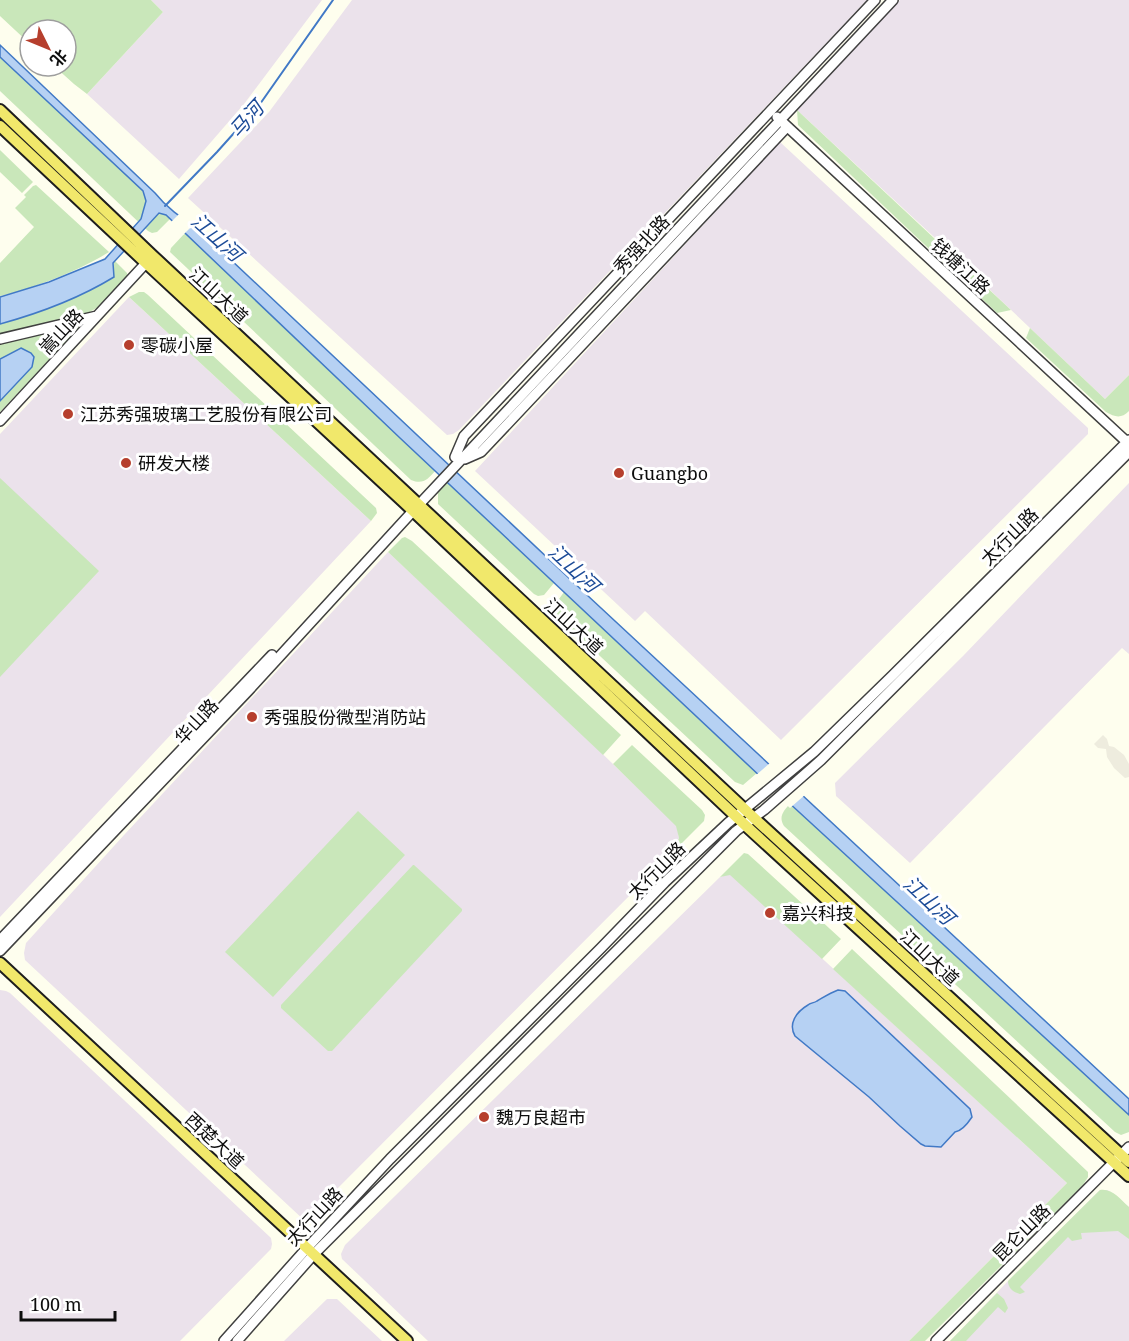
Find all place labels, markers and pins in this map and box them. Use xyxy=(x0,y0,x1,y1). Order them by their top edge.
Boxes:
place label: 零碳小屋 xyxy=(141,333,213,357)
marker: 零碳小屋 xyxy=(122,338,136,352)
place label: 江苏秀强玻璃工艺股份有限公司 xyxy=(80,402,332,426)
marker: 江苏秀强玻璃工艺股份有限公司 xyxy=(61,407,75,421)
place label: 研发大楼 xyxy=(138,451,210,475)
marker: 研发大楼 xyxy=(119,456,133,470)
place label: Guangbo xyxy=(631,461,708,485)
marker: Guangbo xyxy=(612,466,626,480)
place label: 秀强股份微型消防站 xyxy=(264,705,426,729)
marker: 秀强股份微型消防站 xyxy=(245,710,259,724)
place label: 嘉兴科技 xyxy=(782,901,854,925)
marker: 嘉兴科技 xyxy=(763,906,777,920)
place label: 魏万良超市 xyxy=(496,1105,586,1129)
marker: 魏万良超市 xyxy=(477,1110,491,1124)

